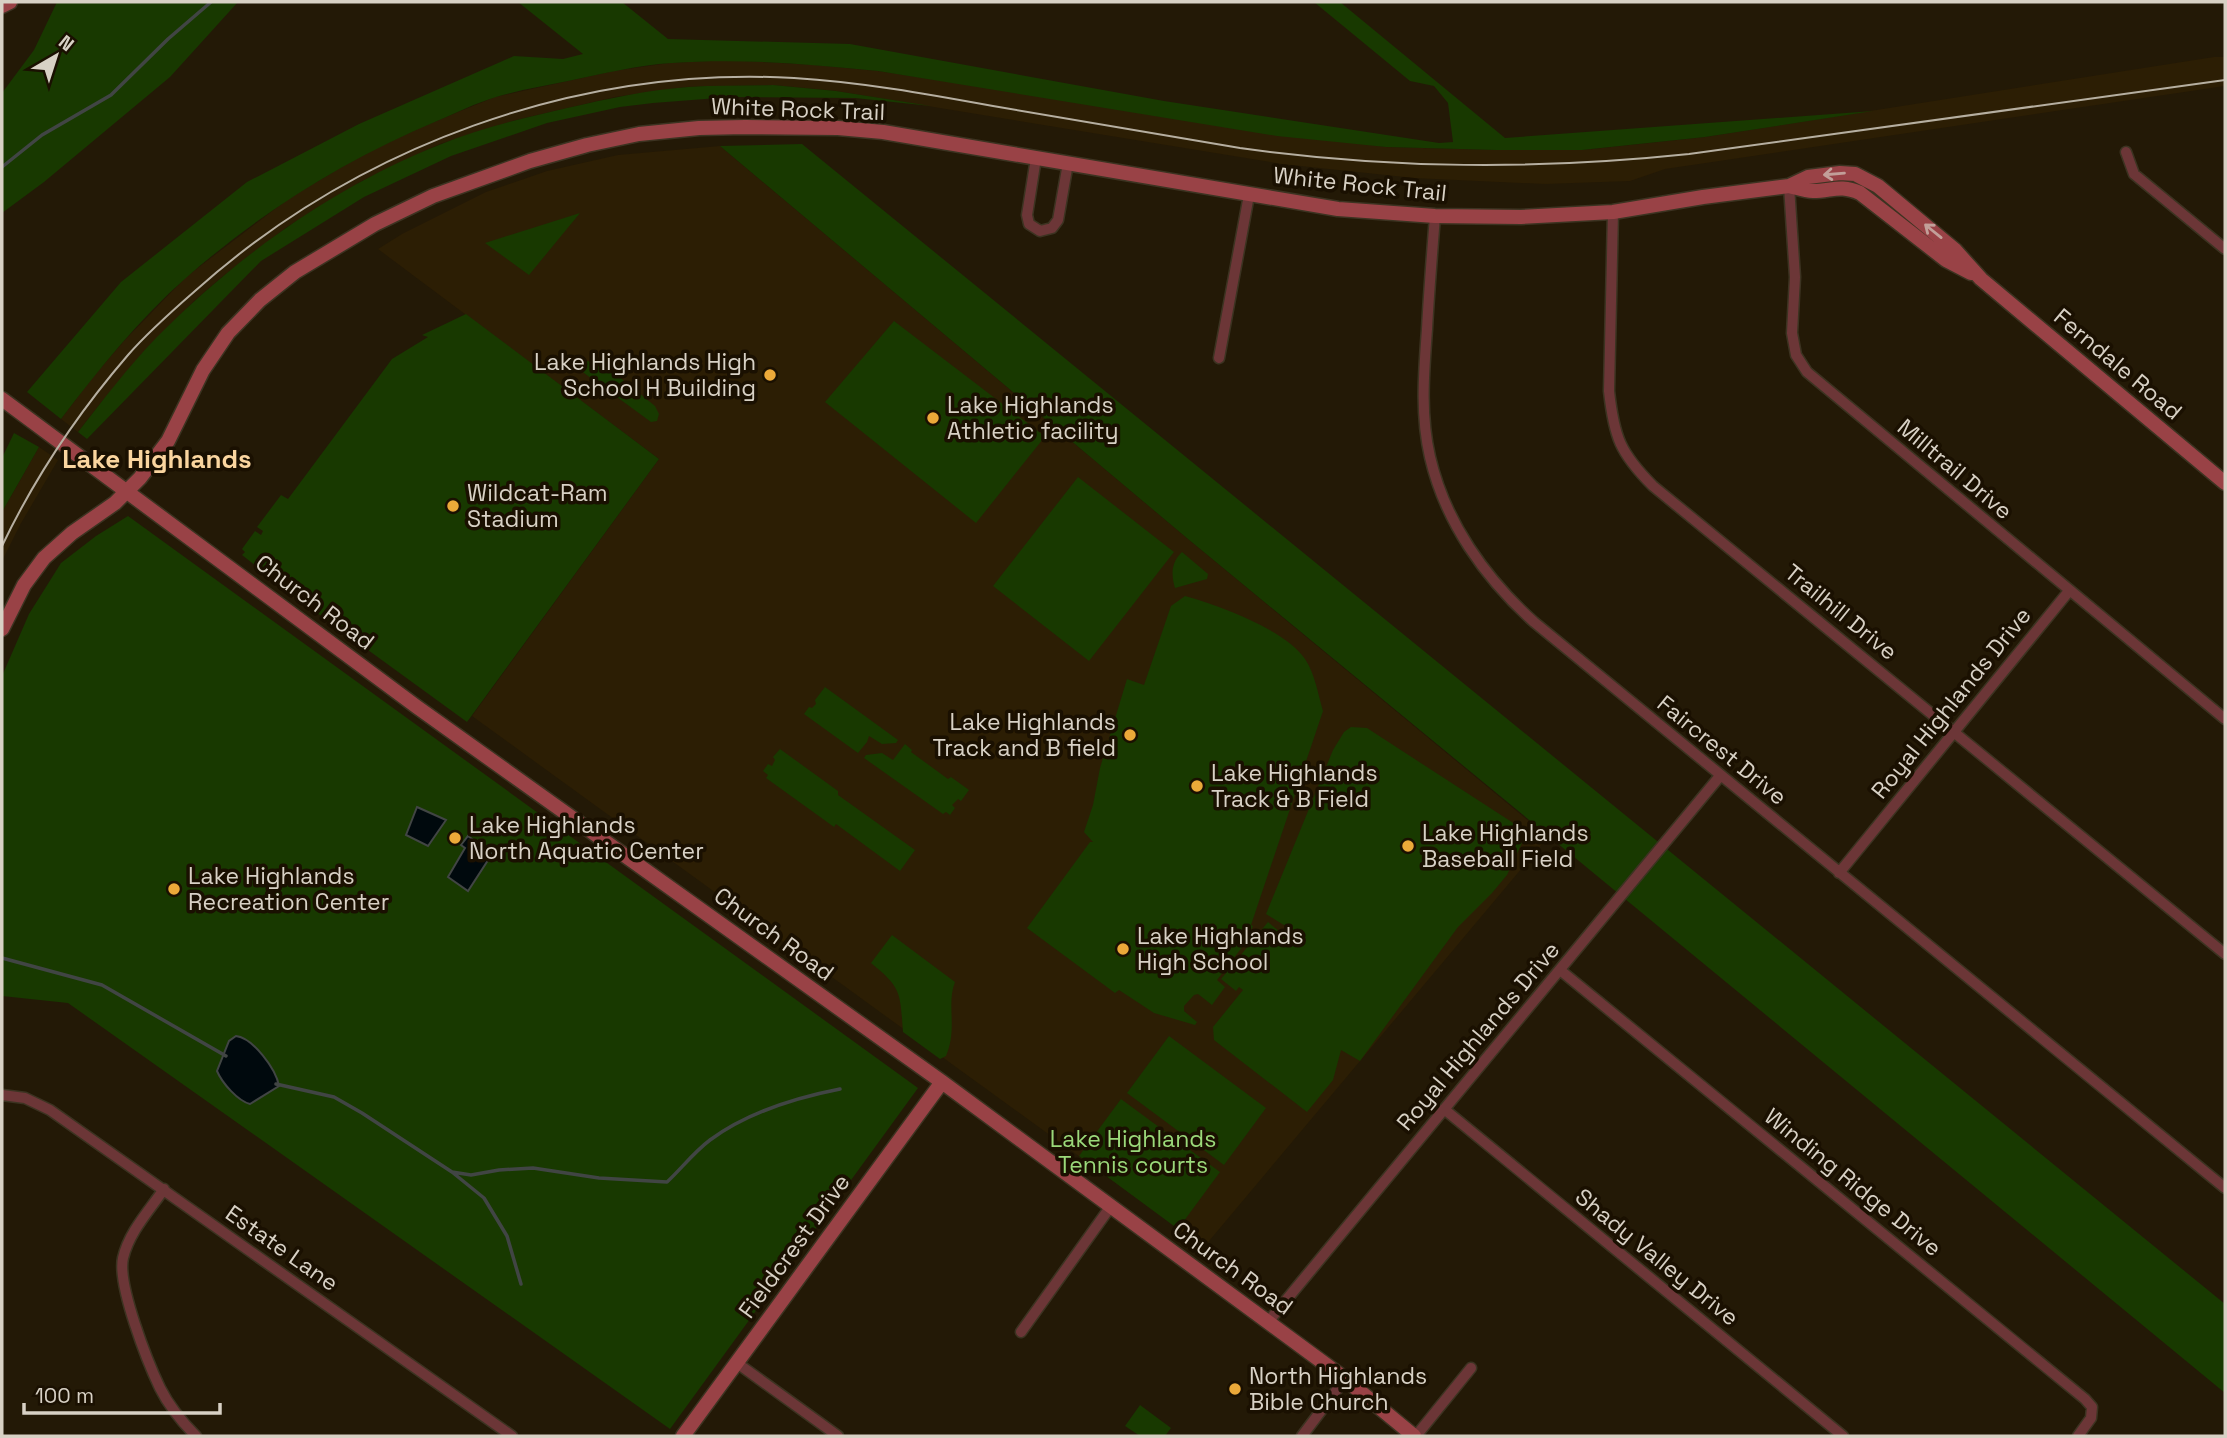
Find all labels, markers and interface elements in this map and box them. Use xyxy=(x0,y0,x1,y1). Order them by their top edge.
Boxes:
north arrow xyxy=(21,21,91,91)
text: N xyxy=(54,29,79,57)
street label: White Rock Trail xyxy=(710,91,886,127)
street label: White Rock Trail xyxy=(1272,160,1448,208)
one-way arrow xyxy=(1823,168,1846,181)
one-way arrow xyxy=(1924,223,1942,239)
street label: Ferndale Road xyxy=(2048,302,2188,426)
place label: Lake Highlands High School H Building xyxy=(534,347,756,403)
marker: Lake Highlands High School H Building xyxy=(762,367,778,383)
place label: Lake Highlands Athletic facility xyxy=(947,390,1119,446)
marker: Lake Highlands Athletic facility xyxy=(925,410,941,426)
street label: Milltrail Drive xyxy=(1891,412,2019,526)
district label: Lake Highlands xyxy=(62,442,252,476)
place label: Wildcat-Ram Stadium xyxy=(467,478,608,534)
marker: Wildcat-Ram Stadium xyxy=(445,498,461,514)
street label: Church Road xyxy=(250,548,380,656)
street label: Trailhill Drive xyxy=(1778,557,1904,667)
street label: Royal Highlands Drive xyxy=(1864,601,2038,805)
street label: Faircrest Drive xyxy=(1651,688,1793,812)
place label: Lake Highlands Track and B field xyxy=(933,707,1116,763)
marker: Lake Highlands Track and B field xyxy=(1122,727,1138,743)
place label: Lake Highlands Track & B Field xyxy=(1211,758,1378,814)
marker: Lake Highlands Track & B Field xyxy=(1189,778,1205,794)
place label: Lake Highlands North Aquatic Center xyxy=(469,810,704,866)
place label: Lake Highlands Baseball Field xyxy=(1422,818,1589,874)
marker: Lake Highlands North Aquatic Center xyxy=(447,830,463,846)
marker: Lake Highlands Baseball Field xyxy=(1400,838,1416,854)
place label: Lake Highlands Recreation Center xyxy=(188,861,389,917)
street label: Church Road xyxy=(708,880,840,988)
marker: Lake Highlands Recreation Center xyxy=(166,881,182,897)
place label: Lake Highlands High School xyxy=(1137,921,1304,977)
street label: Royal Highlands Drive xyxy=(1390,935,1566,1137)
marker: Lake Highlands High School xyxy=(1115,941,1131,957)
street label: Winding Ridge Drive xyxy=(1758,1101,1948,1263)
park label: Lake Highlands Tennis courts xyxy=(1050,1124,1216,1180)
street label: Fieldcrest Drive xyxy=(732,1168,856,1324)
street label: Shady Valley Drive xyxy=(1569,1182,1745,1332)
street label: Estate Lane xyxy=(220,1198,344,1298)
street label: Church Road xyxy=(1167,1214,1299,1322)
place label: North Highlands Bible Church xyxy=(1249,1361,1427,1417)
scale bar xyxy=(24,1372,220,1416)
marker: North Highlands Bible Church xyxy=(1227,1381,1243,1397)
text: 100 m xyxy=(35,1382,94,1409)

